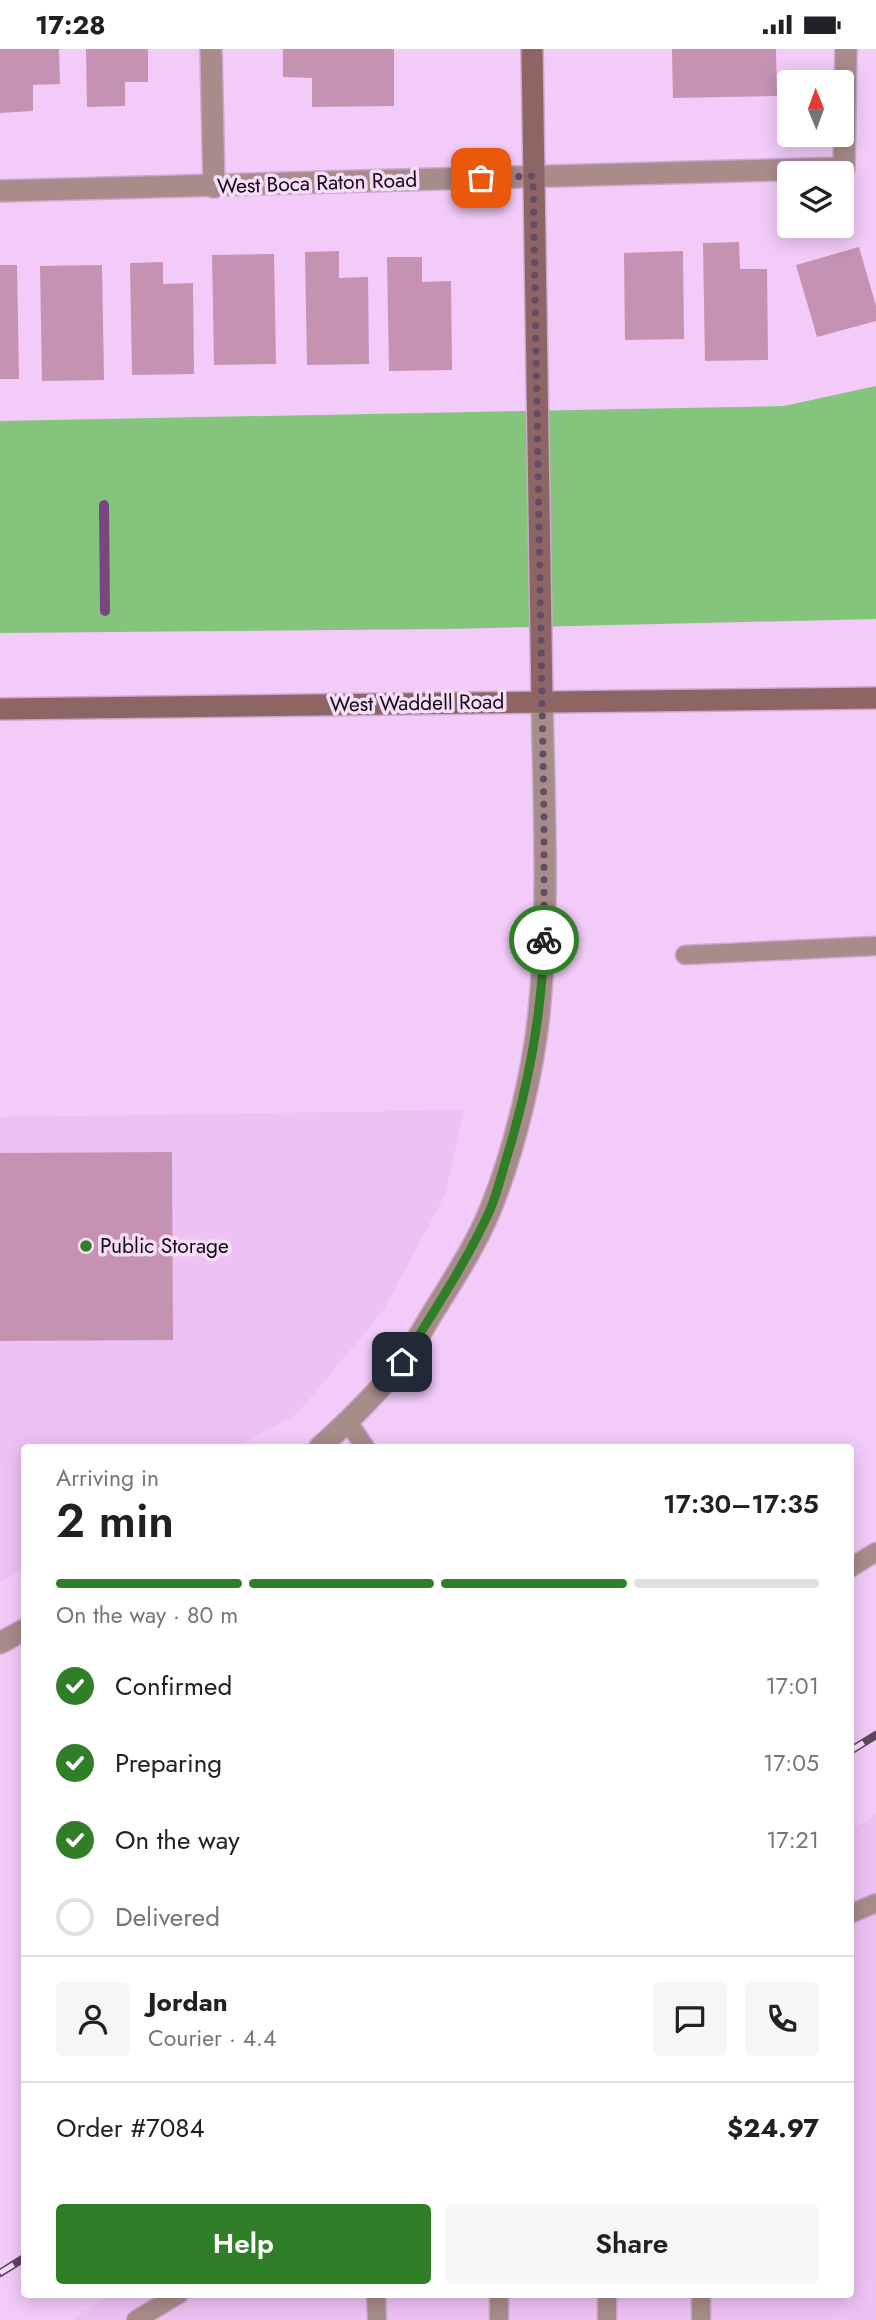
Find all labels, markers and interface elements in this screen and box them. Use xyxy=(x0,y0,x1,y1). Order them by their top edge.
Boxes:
text: 17:28 xyxy=(35,6,106,44)
north arrow xyxy=(777,70,854,147)
map controls xyxy=(777,70,854,238)
pin xyxy=(451,148,511,208)
icon: bag xyxy=(462,159,500,197)
button: layers xyxy=(777,161,854,238)
street label: West Boca Raton Road xyxy=(216,165,418,201)
street label: West Waddell Road xyxy=(329,686,505,720)
courier xyxy=(509,905,579,975)
icon: bike xyxy=(525,921,563,959)
place label: Public Storage xyxy=(100,1231,229,1261)
marker: Public Storage xyxy=(78,1238,94,1254)
pin xyxy=(372,1332,432,1392)
icon: home xyxy=(383,1343,421,1381)
text: Arriving in xyxy=(56,1461,159,1495)
text: 17:30–17:35 xyxy=(663,1485,819,1523)
text: 2 min xyxy=(56,1488,174,1554)
text: On the way · 80 m xyxy=(56,1598,238,1632)
icon: check xyxy=(56,1667,94,1705)
text: Confirmed xyxy=(115,1667,232,1705)
text: 17:01 xyxy=(766,1669,819,1703)
icon: check xyxy=(56,1744,94,1782)
text: Preparing xyxy=(115,1744,222,1782)
text: 17:05 xyxy=(763,1746,819,1780)
icon: check xyxy=(56,1821,94,1859)
text: On the way xyxy=(115,1821,240,1859)
text: 17:21 xyxy=(766,1823,819,1857)
text: Delivered xyxy=(115,1898,220,1936)
button: person xyxy=(56,1982,130,2056)
button: chat xyxy=(653,1982,727,2056)
button: phone xyxy=(745,1982,819,2056)
text: Jordan xyxy=(148,1983,228,2021)
text: Courier · 4.4 xyxy=(148,2021,276,2055)
text: Order #7084 xyxy=(56,2109,205,2147)
text: $24.97 xyxy=(727,2109,819,2147)
button: Help xyxy=(56,2204,431,2284)
button: Share xyxy=(445,2204,819,2284)

